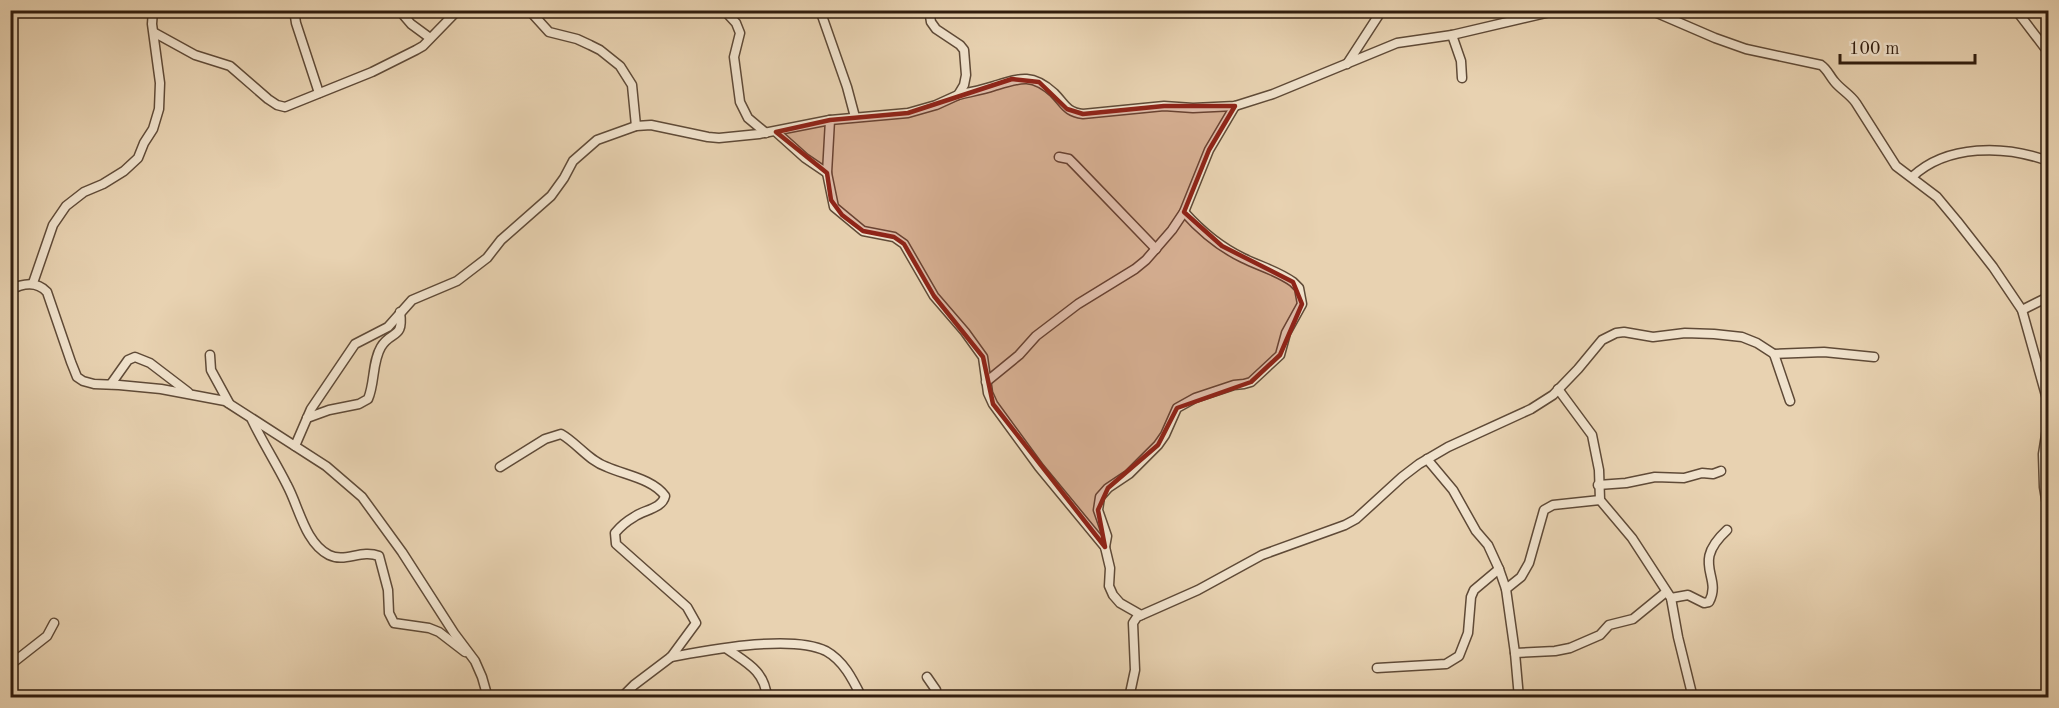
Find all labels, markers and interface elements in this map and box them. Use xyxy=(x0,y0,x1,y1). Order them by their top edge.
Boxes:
scale bar xyxy=(1840,27,1975,65)
text: 100 m xyxy=(1849,40,1900,58)

